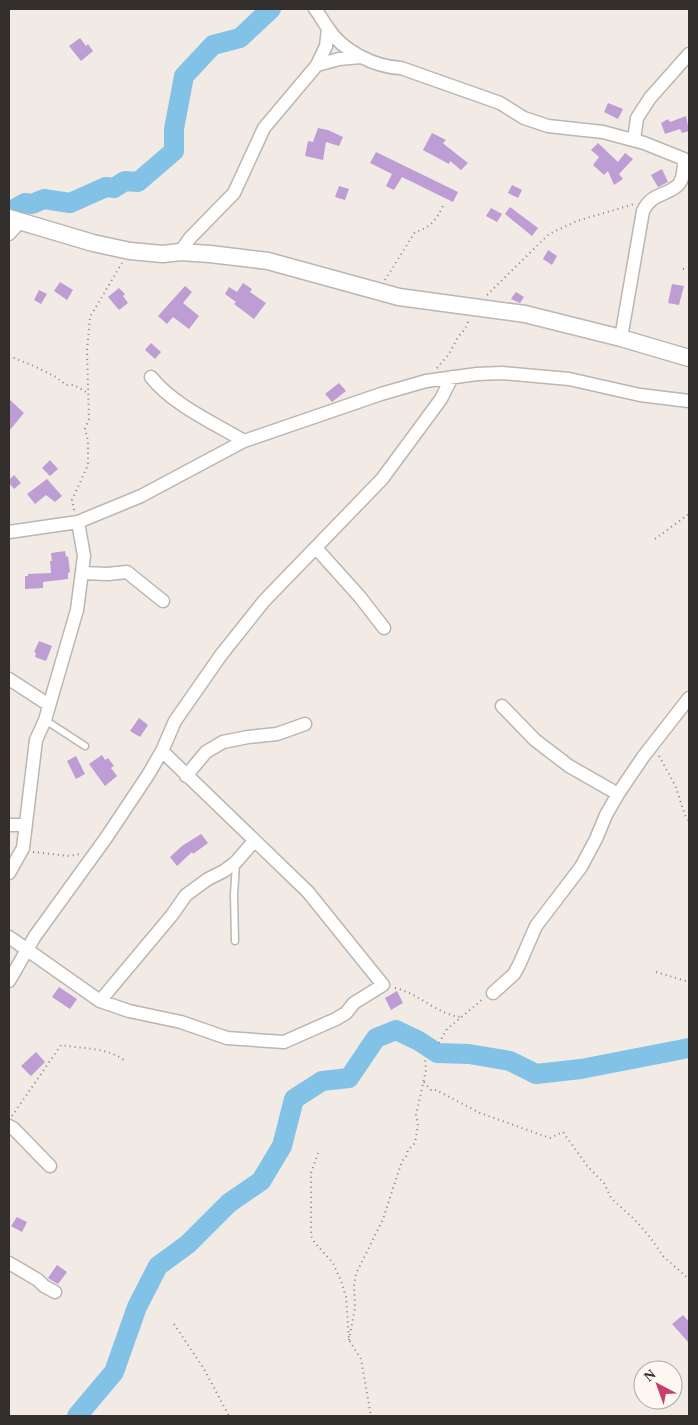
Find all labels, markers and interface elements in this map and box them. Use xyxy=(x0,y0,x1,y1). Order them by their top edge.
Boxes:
north arrow xyxy=(633,1360,683,1410)
text: N xyxy=(641,1367,659,1385)

